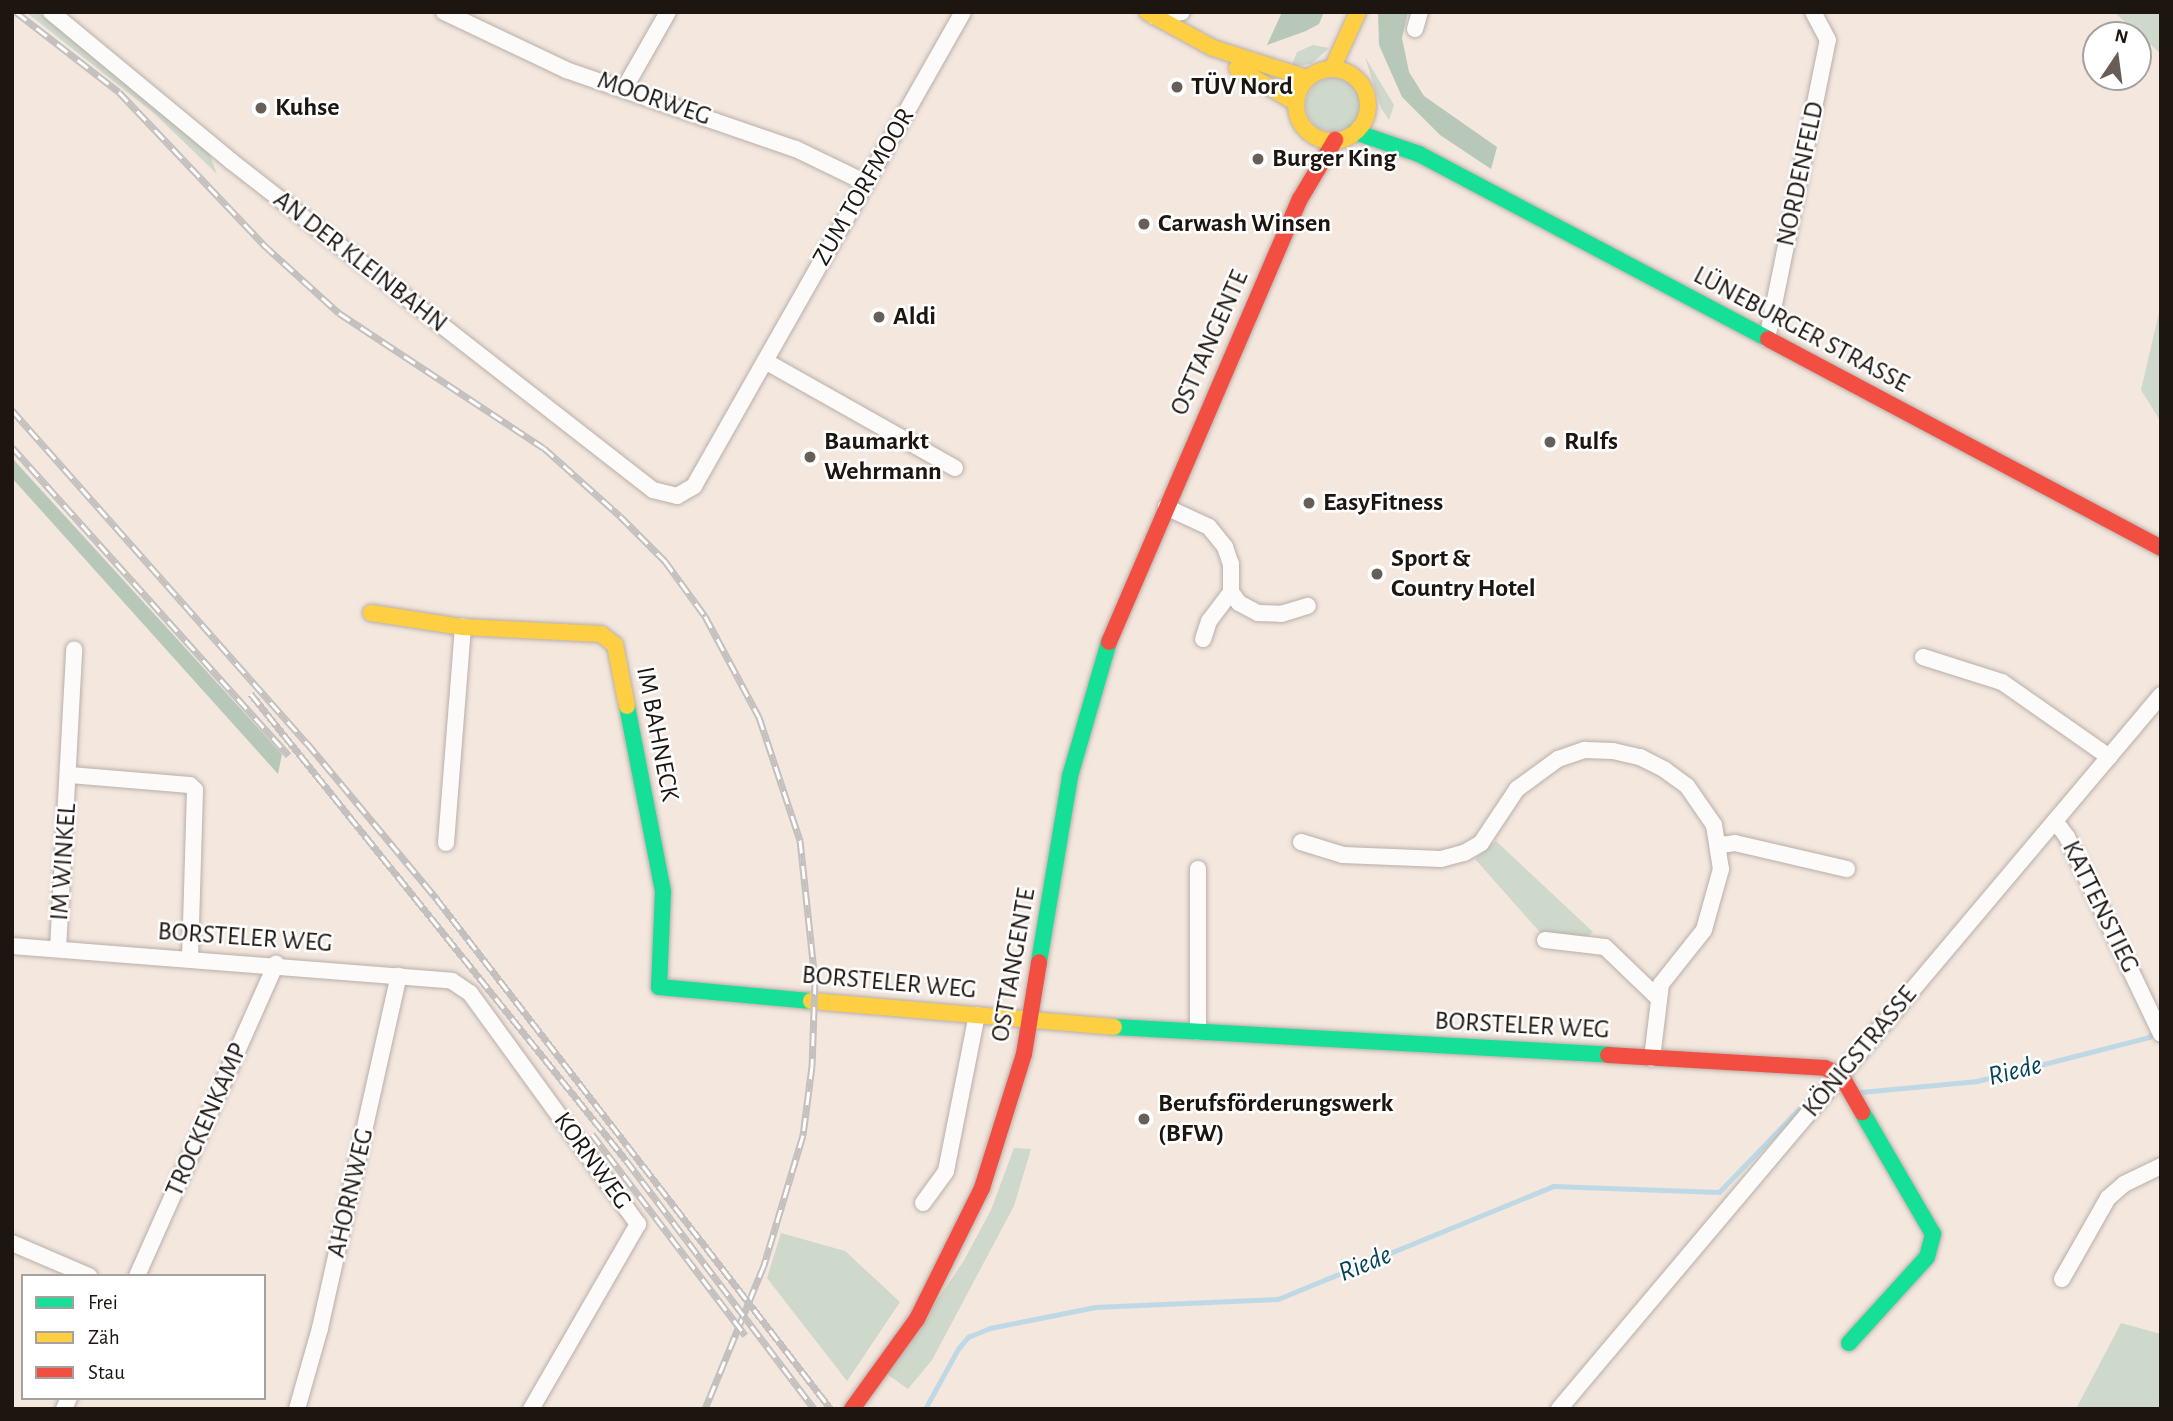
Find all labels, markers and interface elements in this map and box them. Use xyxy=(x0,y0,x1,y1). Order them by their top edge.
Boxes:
north arrow xyxy=(2082,21,2152,91)
text: N xyxy=(2113,26,2130,48)
street label: MOORWEG xyxy=(593,65,715,133)
place label: TÜV Nord xyxy=(1191,71,1293,103)
marker: TÜV Nord xyxy=(1169,79,1185,95)
place label: Kuhse xyxy=(275,92,339,124)
street label: NORDENFELD xyxy=(1770,99,1832,249)
marker: Kuhse xyxy=(253,100,269,116)
street label: ZUM TORFMOOR xyxy=(806,103,922,271)
place label: Burger King xyxy=(1272,143,1396,175)
marker: Burger King xyxy=(1250,151,1266,167)
street label: AN DER KLEINBAHN xyxy=(267,184,453,340)
place label: Carwash Winsen xyxy=(1158,208,1331,240)
marker: Carwash Winsen xyxy=(1136,216,1152,232)
street label: LÜNEBURGER STRASSE xyxy=(1688,260,1914,400)
street label: OSTTANGENTE xyxy=(1164,266,1256,420)
place label: Aldi xyxy=(893,301,936,333)
marker: Aldi xyxy=(871,309,887,325)
place label: Baumarkt Wehrmann xyxy=(824,426,942,488)
place label: Rulfs xyxy=(1564,426,1618,458)
marker: Rulfs xyxy=(1542,434,1558,450)
marker: Baumarkt Wehrmann xyxy=(802,449,818,465)
place label: EasyFitness xyxy=(1323,487,1443,519)
marker: EasyFitness xyxy=(1301,495,1317,511)
place label: Sport & Country Hotel xyxy=(1391,543,1536,604)
marker: Sport & Country Hotel xyxy=(1369,566,1385,582)
street label: IM BAHNECK xyxy=(629,664,685,804)
street label: IM WINKEL xyxy=(44,802,84,922)
street label: KATTENSTIEG xyxy=(2055,836,2145,978)
street label: OSTTANGENTE xyxy=(985,886,1043,1044)
street label: BORSTELER WEG xyxy=(157,916,333,960)
street label: BORSTELER WEG xyxy=(800,960,978,1006)
street label: KÖNIGSTRASSE xyxy=(1796,980,1924,1124)
street label: BORSTELER WEG xyxy=(1434,1006,1610,1046)
street label: TROCKENKAMP xyxy=(159,1038,255,1202)
water label: Riede xyxy=(1985,1048,2045,1094)
place label: Berufsförderungswerk (BFW) xyxy=(1158,1088,1393,1150)
street label: KORNWEG xyxy=(546,1106,638,1216)
marker: Berufsförderungswerk (BFW) xyxy=(1136,1111,1152,1127)
street label: AHORNWEG xyxy=(321,1125,381,1261)
water label: Riede xyxy=(1333,1238,1397,1290)
legend xyxy=(21,1274,266,1400)
text: Frei xyxy=(88,1292,118,1313)
text: Zäh xyxy=(88,1327,120,1348)
text: Stau xyxy=(88,1362,125,1383)

